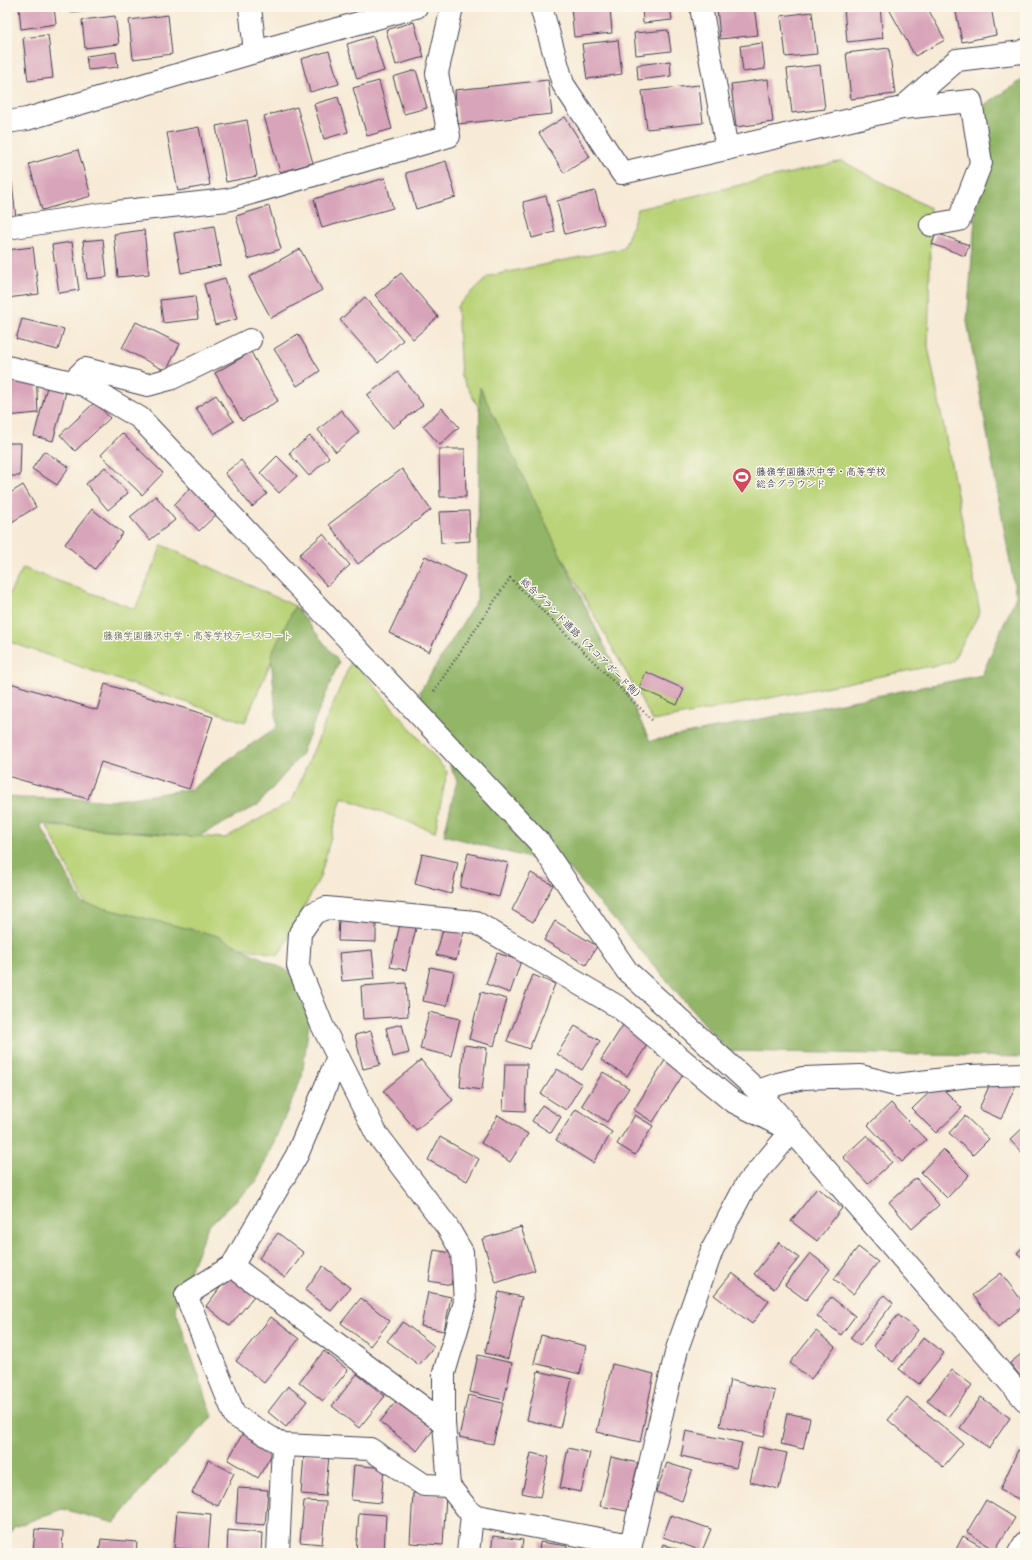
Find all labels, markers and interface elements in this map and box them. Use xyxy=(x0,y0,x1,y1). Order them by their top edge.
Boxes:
place label: 藤嶺学園藤沢中学・高等学校 総合グラウンド xyxy=(756,465,886,490)
sports icon: 藤嶺学園藤沢中学・高等学校 総合グラウンド xyxy=(731,466,753,494)
street label: 総合グランド通路（スコアボード側） xyxy=(518,575,647,704)
park label: 藤嶺学園藤沢中学・高等学校テニスコート xyxy=(103,629,293,642)

